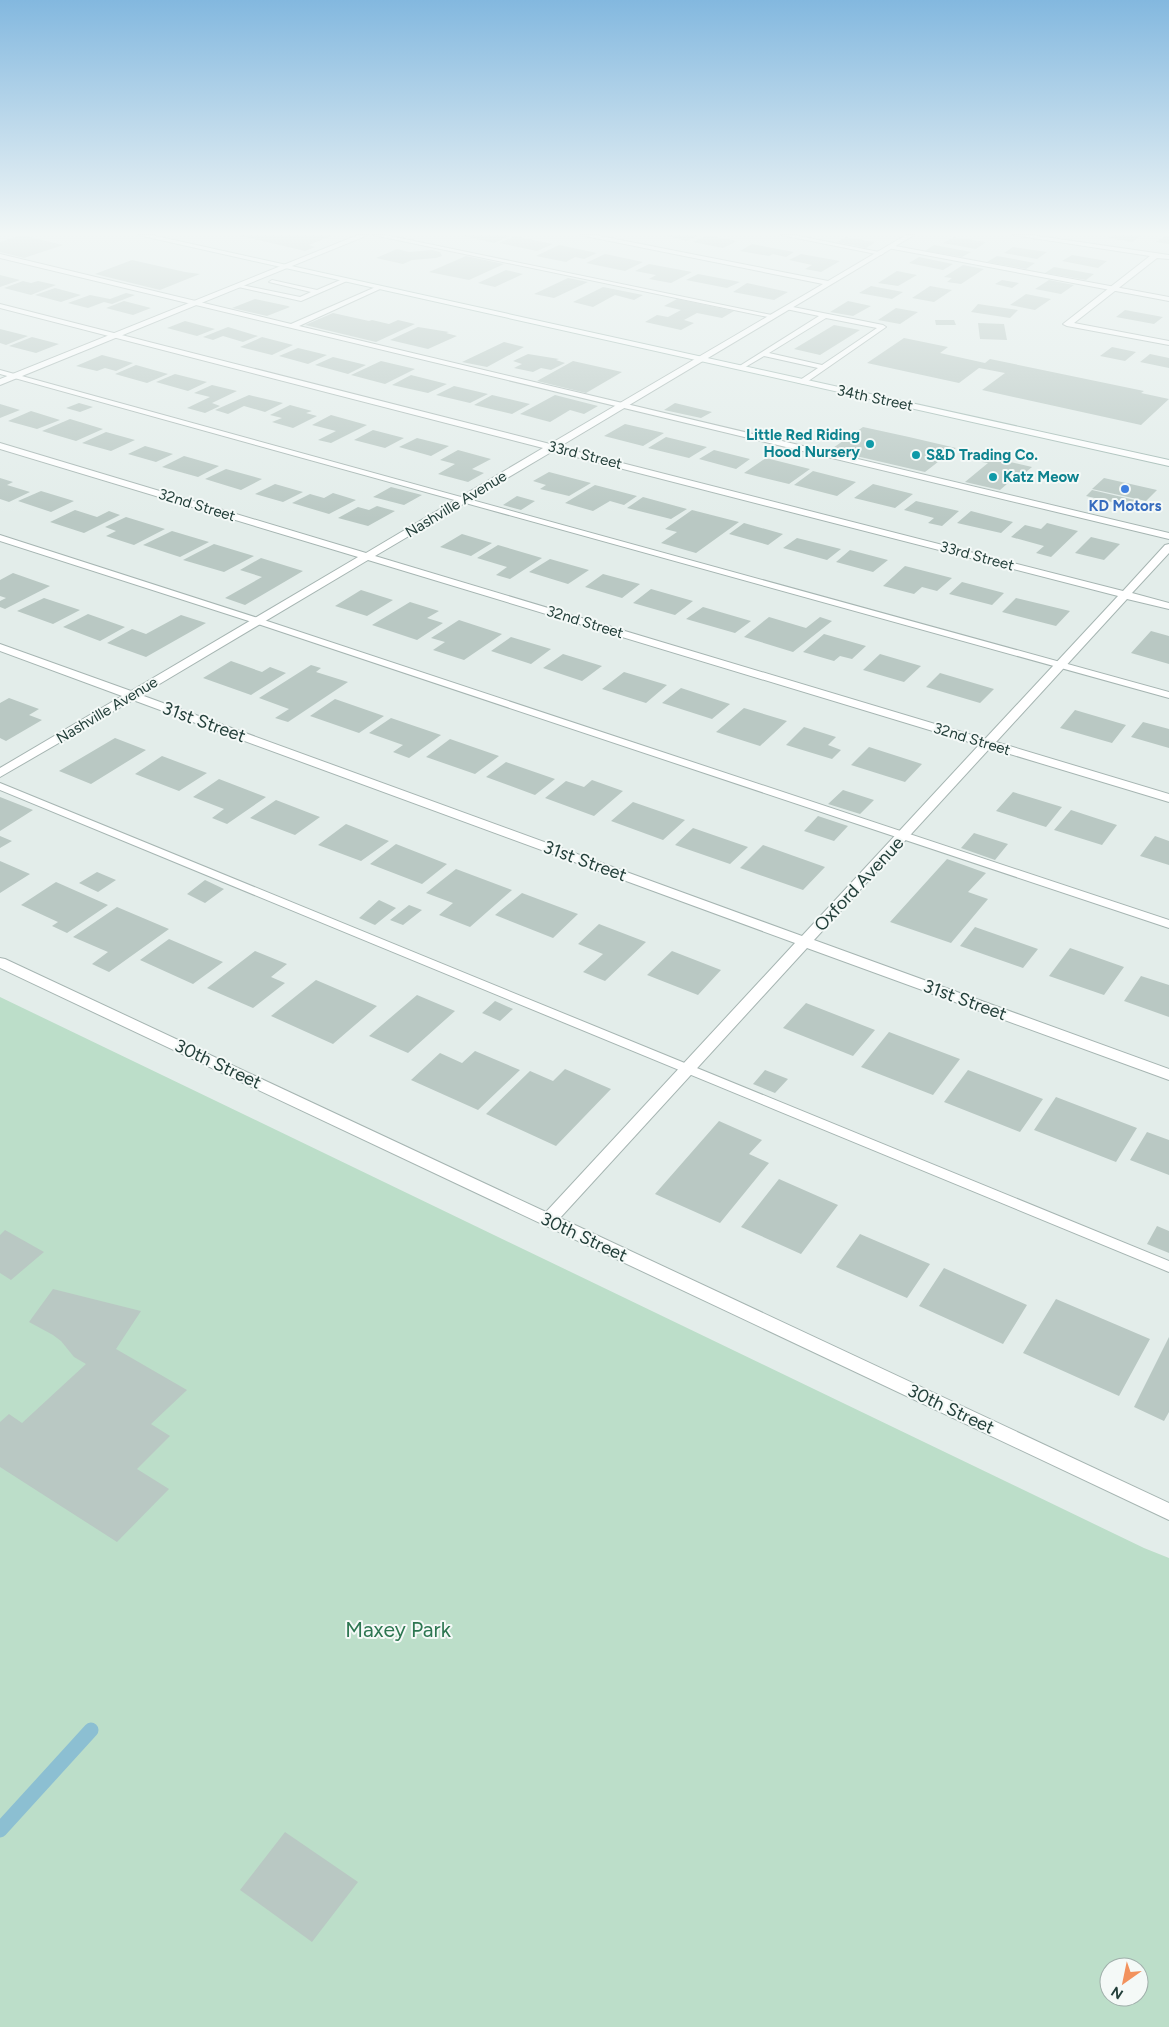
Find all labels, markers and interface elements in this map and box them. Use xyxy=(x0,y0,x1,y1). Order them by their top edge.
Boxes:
street label: 34th Street xyxy=(835,381,915,415)
place label: Little Red Riding Hood Nursery xyxy=(746,426,860,461)
street label: 33rd Street xyxy=(546,437,624,473)
marker: Little Red Riding Hood Nursery xyxy=(864,438,876,450)
place label: S&D Trading Co. xyxy=(926,446,1038,464)
marker: S&D Trading Co. xyxy=(910,449,922,461)
street label: Nashville Avenue xyxy=(402,467,510,541)
place label: Katz Meow xyxy=(1003,468,1080,486)
marker: Katz Meow xyxy=(987,471,999,483)
marker: KD Motors xyxy=(1119,483,1131,495)
street label: 32nd Street xyxy=(156,485,238,525)
place label: KD Motors xyxy=(1089,497,1161,515)
street label: 33rd Street xyxy=(938,537,1016,575)
street label: 32nd Street xyxy=(544,602,626,642)
street label: Nashville Avenue xyxy=(53,673,161,747)
street label: 31st Street xyxy=(159,697,249,747)
street label: 32nd Street xyxy=(931,719,1013,759)
street label: Oxford Avenue xyxy=(810,832,909,936)
street label: 31st Street xyxy=(540,836,630,886)
street label: 31st Street xyxy=(920,975,1010,1025)
street label: 30th Street xyxy=(171,1034,265,1094)
street label: 30th Street xyxy=(537,1207,631,1267)
street label: 30th Street xyxy=(904,1379,998,1439)
park label: Maxey Park xyxy=(345,1617,452,1642)
north arrow xyxy=(1099,1957,1149,2007)
text: N xyxy=(1108,1982,1126,2003)

